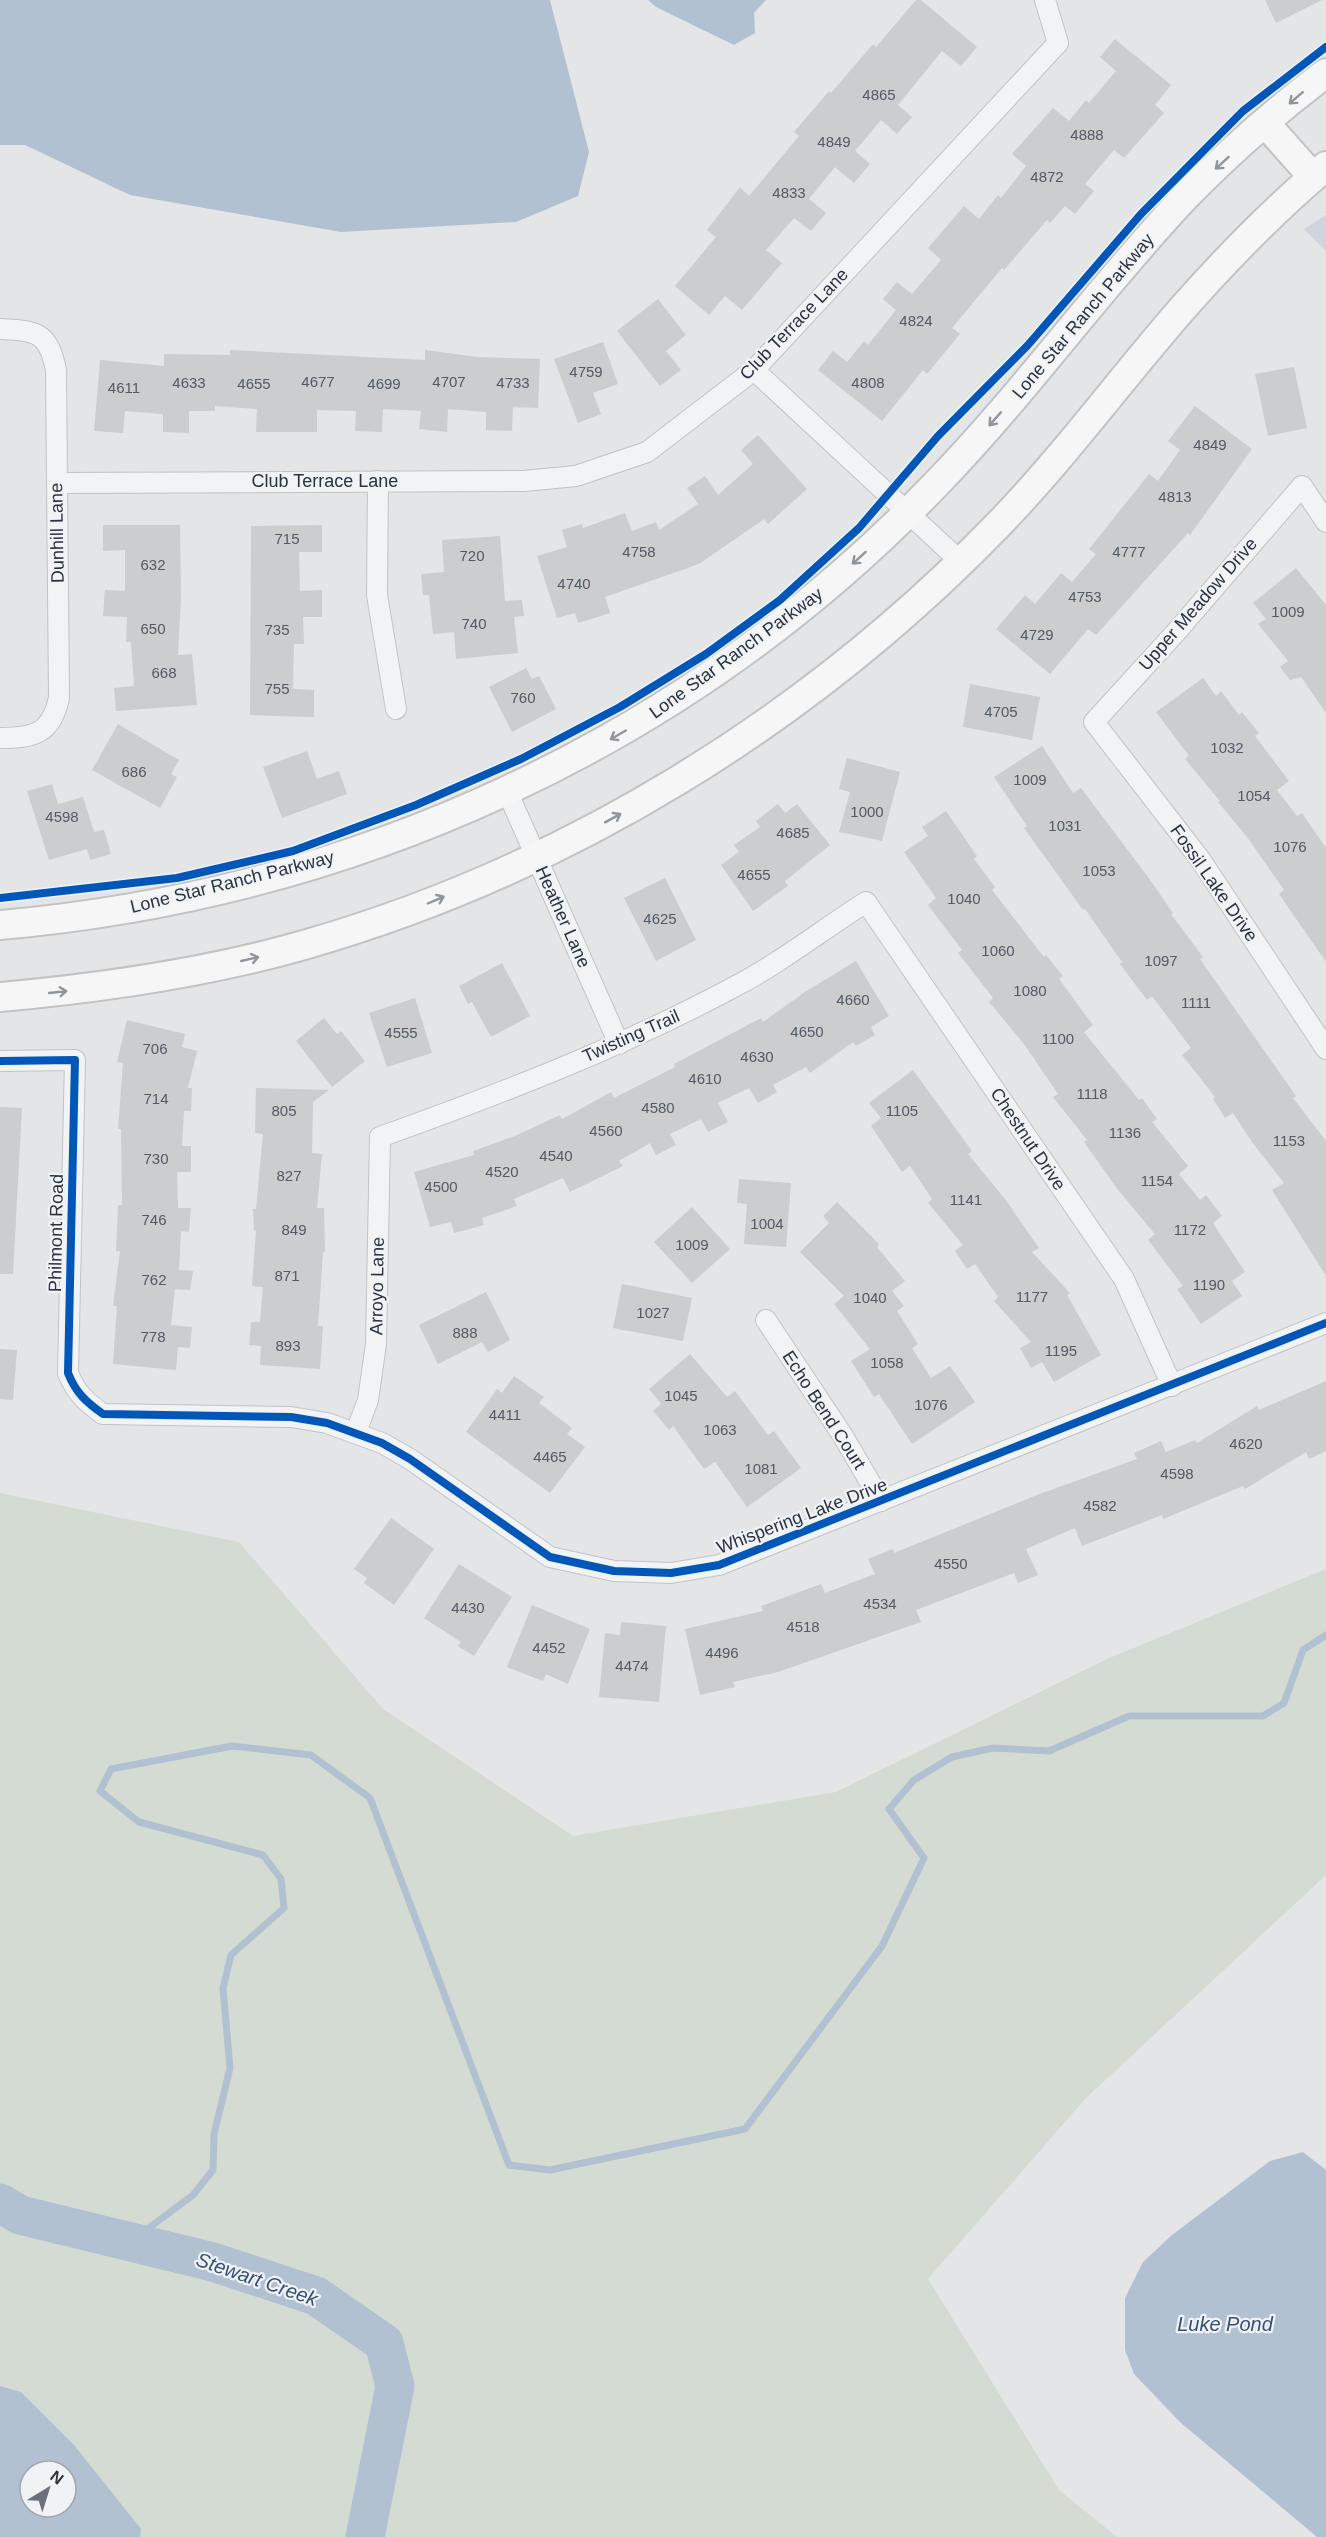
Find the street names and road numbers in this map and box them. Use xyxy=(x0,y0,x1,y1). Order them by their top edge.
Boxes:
street label: Lone Star Ranch Parkway xyxy=(1008,229,1158,403)
street label: Club Terrace Lane xyxy=(736,264,852,384)
street label: Club Terrace Lane xyxy=(252,471,398,491)
street label: Dunhill Lane xyxy=(46,483,68,583)
street label: Upper Meadow Drive xyxy=(1135,534,1261,674)
street label: Lone Star Ranch Parkway xyxy=(646,583,826,723)
street label: Fossil Lake Drive xyxy=(1166,821,1262,945)
street label: Lone Star Ranch Parkway xyxy=(128,847,336,917)
street label: Heather Lane xyxy=(532,863,594,971)
street label: Twisting Trail xyxy=(579,1006,683,1066)
street label: Chestnut Drive xyxy=(986,1084,1070,1194)
street label: Philmont Road xyxy=(45,1174,67,1292)
street label: Arroyo Lane xyxy=(366,1237,388,1335)
street label: Echo Bend Court xyxy=(778,1347,870,1473)
street label: Whispering Lake Drive xyxy=(714,1474,890,1558)

